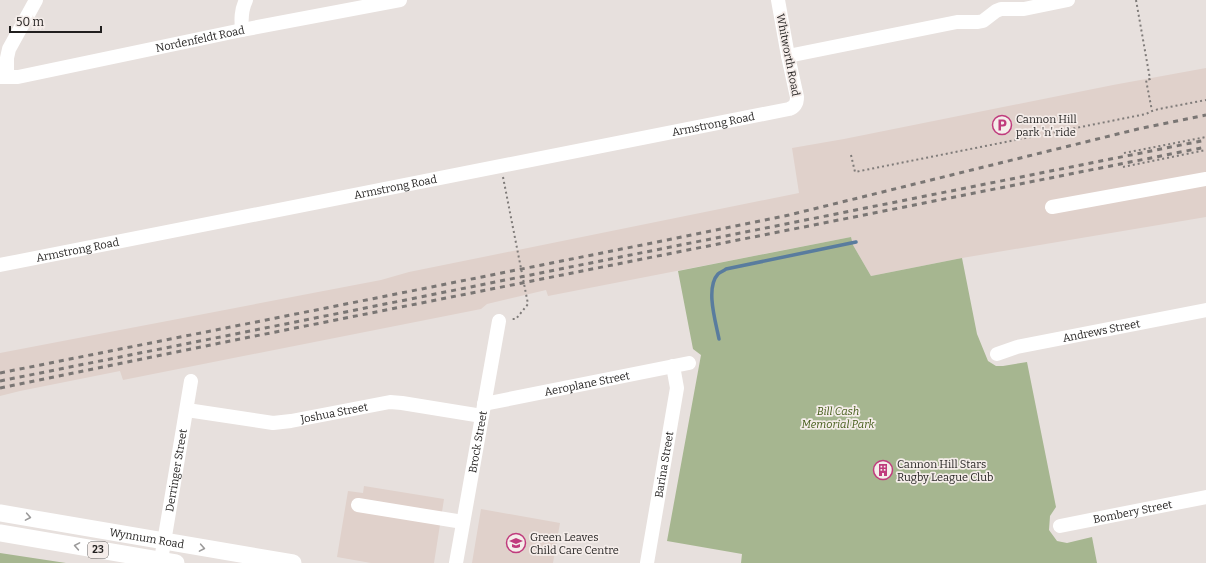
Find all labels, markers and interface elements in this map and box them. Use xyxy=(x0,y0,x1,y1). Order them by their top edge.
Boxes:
scale bar xyxy=(10,8,101,34)
street label: Whitworth Road xyxy=(774,13,802,98)
text: 50 m xyxy=(16,15,45,29)
street label: Nordenfeldt Road xyxy=(154,23,246,54)
street label: Armstrong Road xyxy=(671,109,756,139)
place label: Cannon Hill park 'n' ride xyxy=(1016,113,1077,139)
parking icon: Cannon Hill park 'n' ride xyxy=(991,114,1013,136)
street label: Armstrong Road xyxy=(353,172,438,201)
street label: Armstrong Road xyxy=(35,235,121,264)
street label: Andrews Street xyxy=(1061,317,1141,344)
street label: Aeroplane Street xyxy=(543,369,631,398)
street label: Joshua Street xyxy=(298,400,369,426)
park label: Bill Cash Memorial Park xyxy=(801,405,876,431)
street label: Brock Street xyxy=(466,410,489,474)
street label: Derringer Street xyxy=(163,428,189,513)
street label: Barina Street xyxy=(652,430,676,499)
place label: Cannon Hill Stars Rugby League Club xyxy=(897,458,993,484)
building icon: Cannon Hill Stars Rugby League Club xyxy=(872,459,894,481)
street label: Bombery Street xyxy=(1092,497,1173,526)
one-way arrow xyxy=(25,512,31,521)
street label: Wynnum Road xyxy=(108,525,186,551)
place label: Green Leaves Child Care Centre xyxy=(530,531,619,557)
school or university icon: Green Leaves Child Care Centre xyxy=(505,532,527,554)
one-way arrow xyxy=(73,542,80,551)
road number: 23 xyxy=(88,542,108,558)
one-way arrow xyxy=(199,543,205,552)

